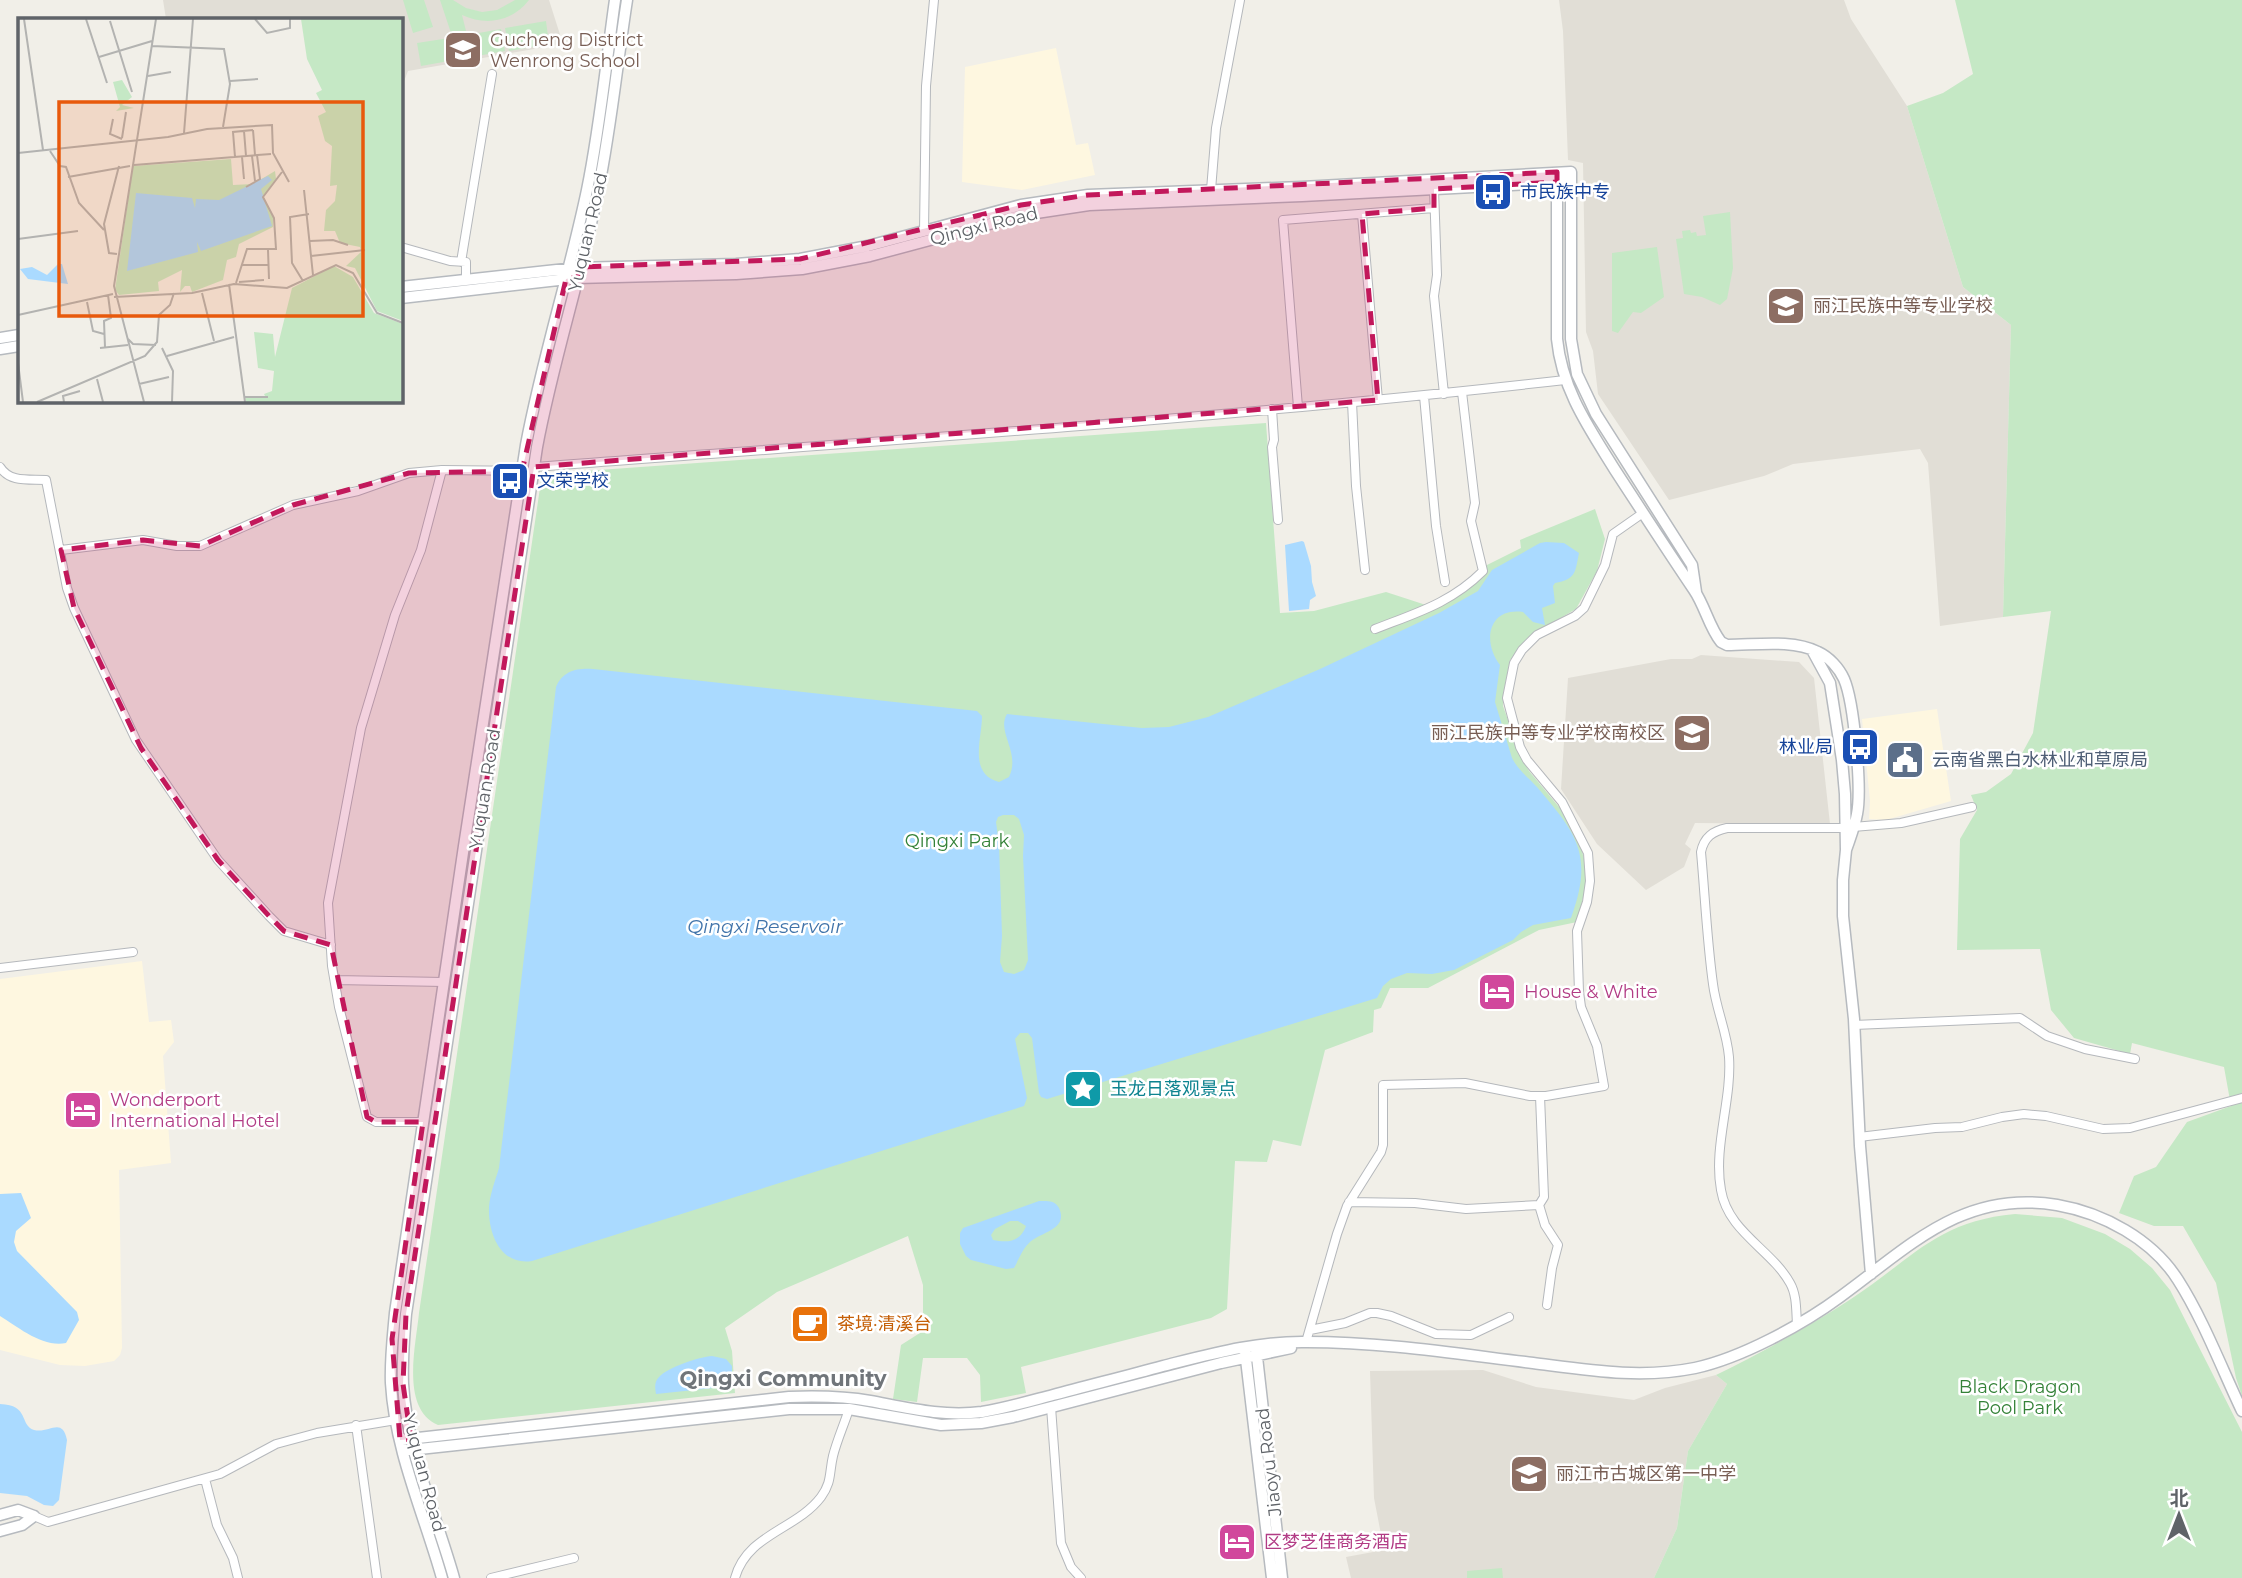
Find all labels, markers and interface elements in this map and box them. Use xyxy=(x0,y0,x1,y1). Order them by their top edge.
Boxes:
inset map xyxy=(18,18,402,402)
school or university icon: Gucheng District Wenrong School xyxy=(442,29,484,71)
place label: Gucheng District Wenrong School xyxy=(490,29,644,72)
street label: Yuquan Road xyxy=(564,170,612,294)
bus stop icon: 市民族中专 xyxy=(1472,171,1514,213)
place label: 市民族中专 xyxy=(1520,181,1610,203)
street label: Qingxi Road xyxy=(928,202,1040,250)
school or university icon: 丽江民族中等专业学校 xyxy=(1765,285,1807,327)
place label: 丽江民族中等专业学校 xyxy=(1813,295,1993,317)
bus stop icon: 文荣学校 xyxy=(489,460,531,502)
place label: 文荣学校 xyxy=(537,470,609,492)
school or university icon: 丽江民族中等专业学校南校区 xyxy=(1671,712,1713,754)
place label: 丽江民族中等专业学校南校区 xyxy=(1431,722,1665,744)
bus stop icon: 林业局 xyxy=(1839,726,1881,768)
street label: Yuquan Road xyxy=(465,727,505,851)
place label: 林业局 xyxy=(1779,736,1833,758)
public building icon: 云南省黑白水林业和草原局 xyxy=(1884,739,1926,781)
place label: 云南省黑白水林业和草原局 xyxy=(1932,749,2148,771)
park label: Qingxi Park xyxy=(905,830,1010,852)
water label: Qingxi Reservoir xyxy=(687,915,843,938)
hotel icon: House & White xyxy=(1476,971,1518,1013)
place label: House & White xyxy=(1524,981,1658,1003)
place icon: 玉龙日落观景点 xyxy=(1062,1068,1104,1110)
place label: 玉龙日落观景点 xyxy=(1110,1078,1236,1100)
hotel icon: Wonderport International Hotel xyxy=(62,1089,104,1131)
place label: Wonderport International Hotel xyxy=(110,1089,280,1132)
cafe icon: 茶境·清溪台 xyxy=(789,1303,831,1345)
place label: 茶境·清溪台 xyxy=(837,1313,932,1335)
district label: Qingxi Community xyxy=(679,1366,887,1391)
park label: Black Dragon Pool Park xyxy=(1959,1376,2081,1419)
street label: Jiaoyu Road xyxy=(1251,1406,1287,1518)
street label: Yuquan Road xyxy=(398,1411,450,1535)
school or university icon: 丽江市古城区第一中学 xyxy=(1508,1453,1550,1495)
place label: 丽江市古城区第一中学 xyxy=(1556,1463,1736,1485)
north arrow xyxy=(2144,1480,2214,1550)
text: 北 xyxy=(2169,1487,2189,1510)
hotel icon: 区梦芝佳商务酒店 xyxy=(1216,1521,1258,1563)
place label: 区梦芝佳商务酒店 xyxy=(1264,1531,1408,1553)

